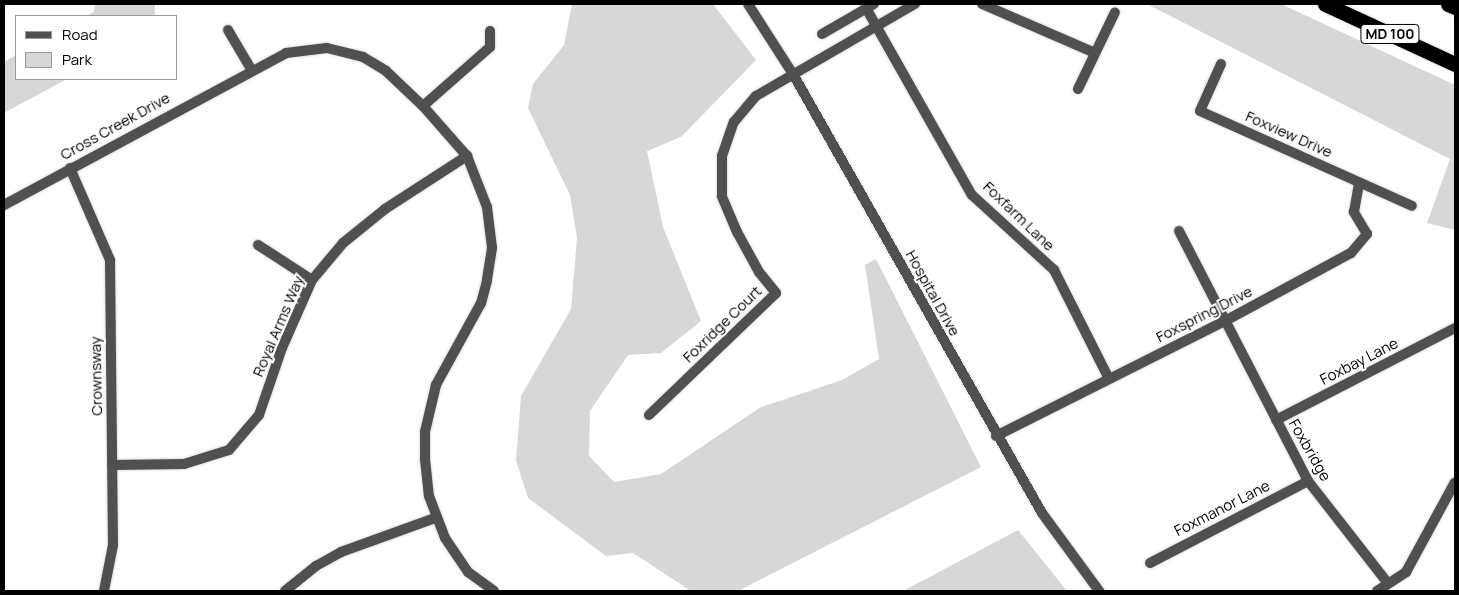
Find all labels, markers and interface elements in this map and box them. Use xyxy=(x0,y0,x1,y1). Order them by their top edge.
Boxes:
legend xyxy=(15,15,178,80)
road number: MD 100 xyxy=(1360,22,1420,46)
text: Road xyxy=(62,24,98,45)
text: Park xyxy=(62,49,92,70)
street label: Cross Creek Drive xyxy=(57,88,173,164)
street label: Foxview Drive xyxy=(1243,107,1335,161)
street label: Foxfarm Lane xyxy=(980,178,1058,254)
street label: Hospital Drive xyxy=(902,247,964,339)
street label: Royal Arms Way xyxy=(249,273,307,379)
street label: Foxridge Court xyxy=(679,282,765,366)
street label: Foxspring Drive xyxy=(1153,282,1255,346)
street label: Foxbay Lane xyxy=(1317,334,1401,388)
street label: Crownsway xyxy=(86,336,106,416)
street label: Foxbridge xyxy=(1285,416,1335,484)
street label: Foxmanor Lane xyxy=(1171,476,1273,540)

